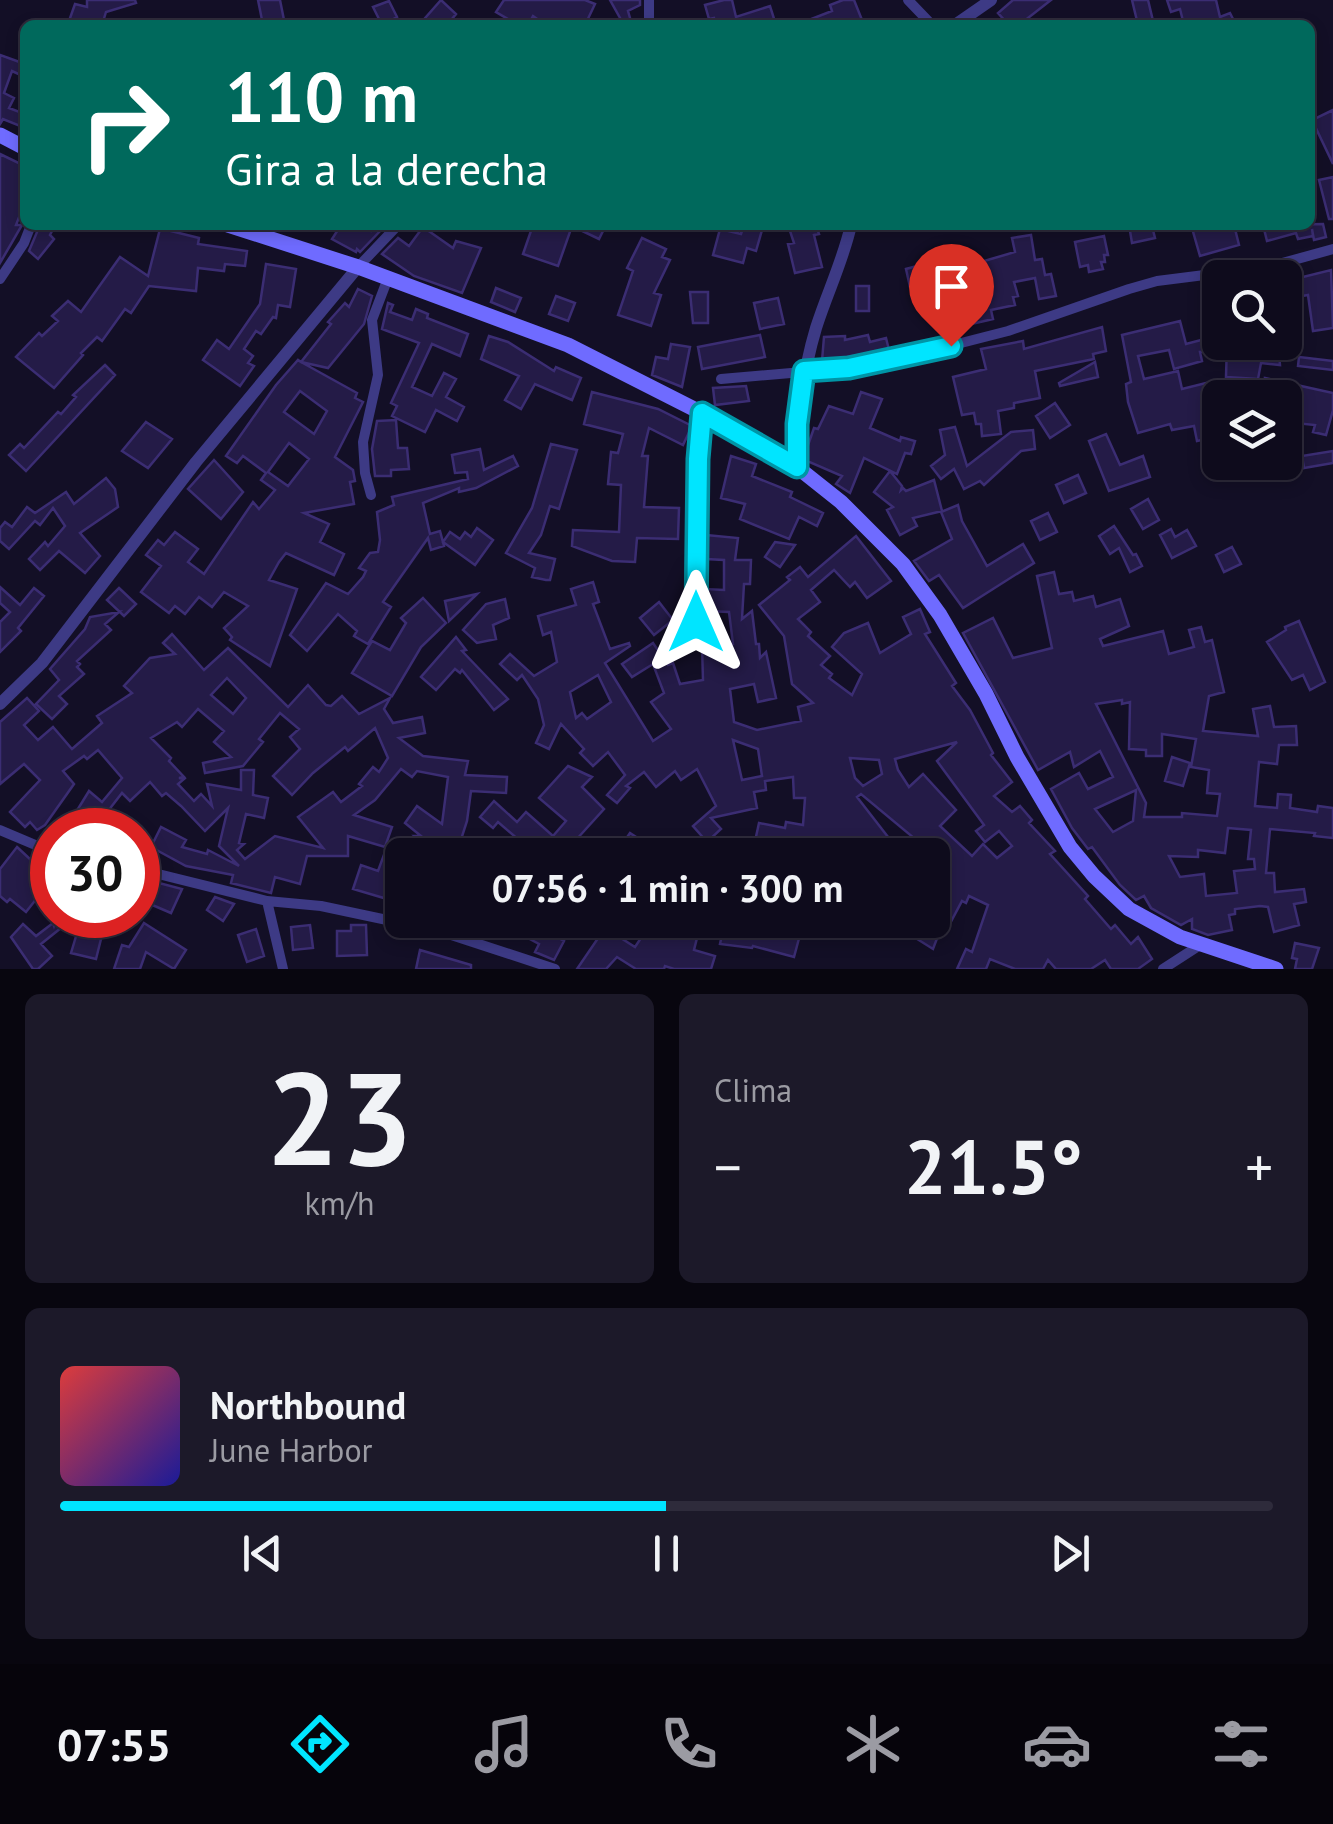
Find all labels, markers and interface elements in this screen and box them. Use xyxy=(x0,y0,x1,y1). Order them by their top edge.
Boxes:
text: 110 m xyxy=(225,51,418,141)
icon: right xyxy=(60,60,190,190)
text: Gira a la derecha xyxy=(225,139,548,197)
pin xyxy=(909,244,994,347)
icon: arrive xyxy=(924,259,979,314)
map controls xyxy=(1202,260,1302,480)
button: search xyxy=(1202,260,1302,360)
button: layers xyxy=(1202,380,1302,480)
position arrow xyxy=(644,570,748,674)
speed limit sign: 30 xyxy=(30,808,160,938)
text: 07:56 · 1 min · 300 m xyxy=(492,863,843,912)
text: 23 xyxy=(266,1033,413,1201)
text: Clima xyxy=(714,1069,792,1111)
text: 21.5° xyxy=(904,1118,1083,1215)
text: − xyxy=(714,1131,742,1202)
text: + xyxy=(1245,1131,1273,1202)
text: km/h xyxy=(304,1182,375,1224)
text: Northbound xyxy=(210,1380,406,1429)
text: June Harbor xyxy=(210,1429,372,1471)
icon: previous xyxy=(235,1526,290,1581)
icon: pause xyxy=(639,1526,694,1581)
icon: next xyxy=(1043,1526,1098,1581)
icon: directions xyxy=(285,1709,355,1779)
icon: music xyxy=(469,1709,539,1779)
icon: phone xyxy=(654,1709,724,1779)
icon: climate xyxy=(838,1709,908,1779)
icon: car xyxy=(1022,1709,1092,1779)
icon: filters xyxy=(1206,1709,1276,1779)
text: 07:55 xyxy=(57,1715,171,1773)

